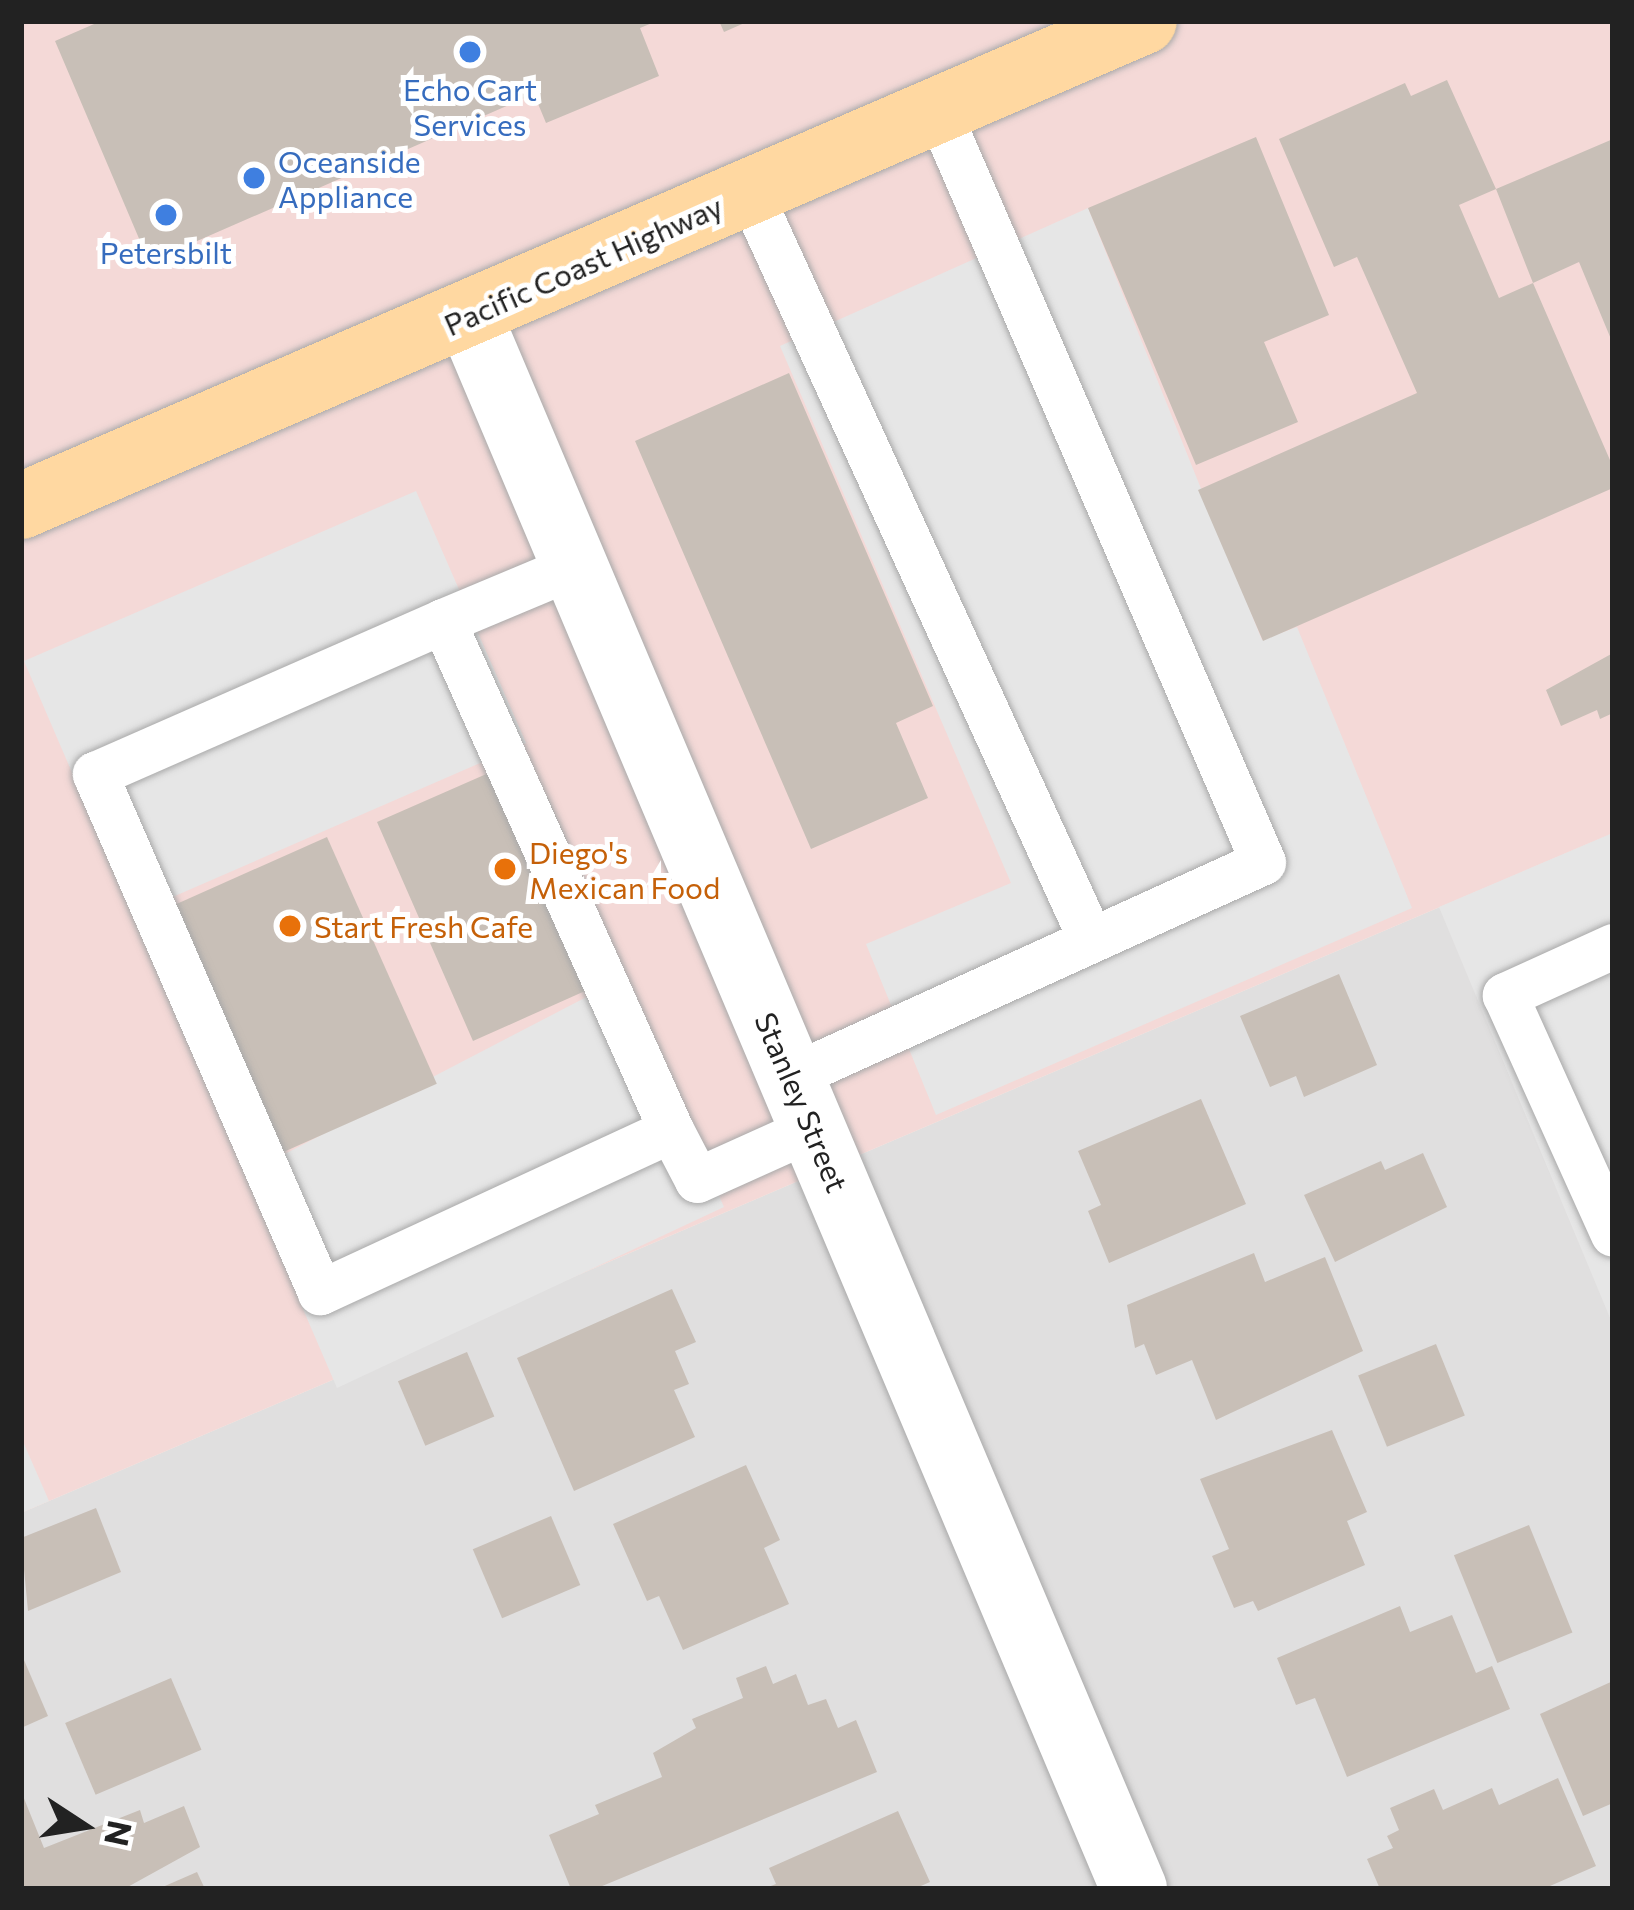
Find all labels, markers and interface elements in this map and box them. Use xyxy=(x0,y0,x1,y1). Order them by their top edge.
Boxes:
marker: Echo Cart Services xyxy=(457,39,483,65)
place label: Echo Cart Services xyxy=(403,71,537,142)
place label: Oceanside Appliance xyxy=(278,143,421,213)
marker: Oceanside Appliance xyxy=(241,165,267,191)
street label: Pacific Coast Highway xyxy=(438,187,728,343)
marker: Petersbilt xyxy=(153,202,179,228)
place label: Petersbilt xyxy=(100,234,232,270)
place label: Diego's Mexican Food xyxy=(529,834,720,904)
marker: Diego's Mexican Food xyxy=(492,856,518,882)
place label: Start Fresh Cafe xyxy=(314,908,533,944)
marker: Start Fresh Cafe xyxy=(277,913,303,939)
street label: Stanley Street xyxy=(748,1007,856,1197)
north arrow xyxy=(24,1766,144,1886)
text: N xyxy=(97,1817,142,1850)

